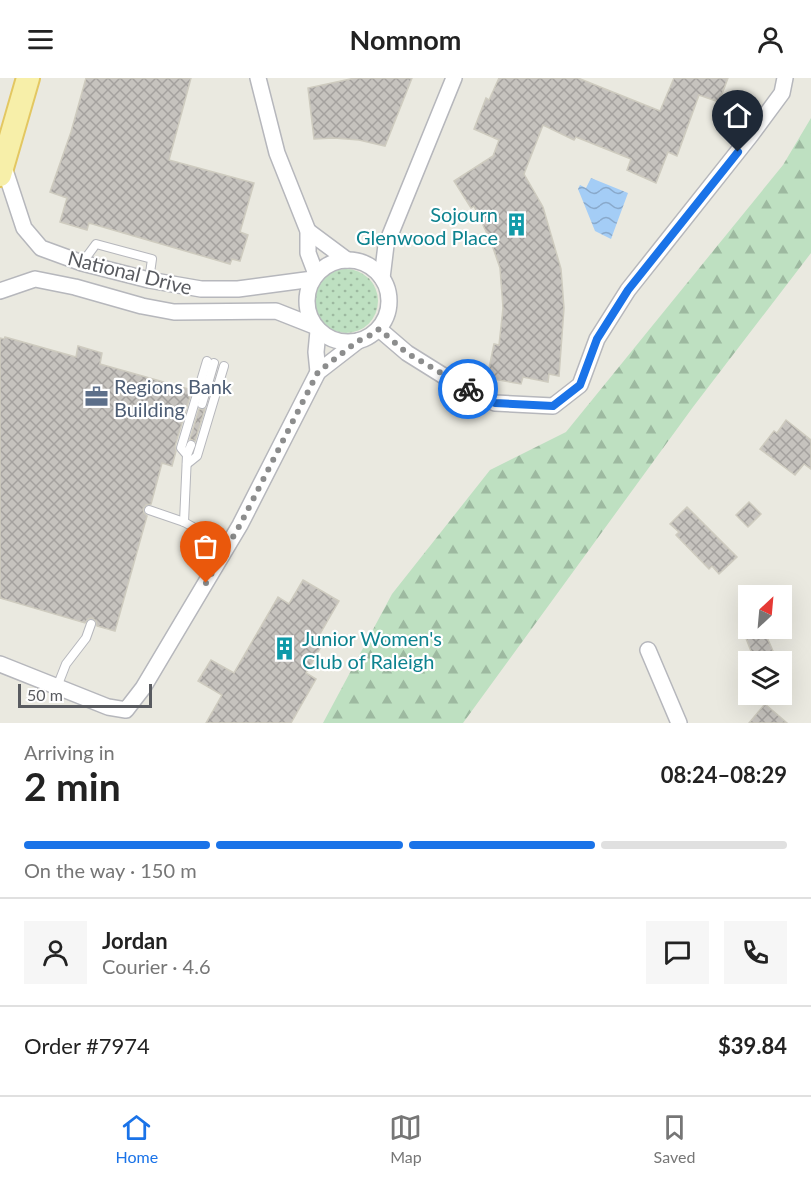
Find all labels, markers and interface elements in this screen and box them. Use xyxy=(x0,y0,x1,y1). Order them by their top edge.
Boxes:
icon: menu xyxy=(24,23,57,56)
text: Nomnom xyxy=(350,23,461,56)
icon: person xyxy=(754,23,787,56)
pin xyxy=(712,90,763,152)
icon: home xyxy=(721,99,754,132)
place label: Sojourn Glenwood Place xyxy=(356,202,498,249)
building icon: Sojourn Glenwood Place xyxy=(503,212,529,238)
street label: National Drive xyxy=(65,245,195,299)
courier xyxy=(438,359,498,419)
icon: bike xyxy=(452,373,485,406)
place label: Regions Bank Building xyxy=(114,374,233,421)
office icon: Regions Bank Building xyxy=(83,384,109,410)
pin xyxy=(180,521,231,583)
icon: bag xyxy=(189,530,222,563)
north arrow xyxy=(738,585,792,639)
map controls xyxy=(738,585,792,705)
place label: Junior Women's Club of Raleigh xyxy=(302,626,442,673)
building icon: Junior Women's Club of Raleigh xyxy=(271,636,297,662)
button: layers xyxy=(738,651,792,705)
scale bar xyxy=(18,681,152,708)
text: 50 m xyxy=(27,685,63,704)
text: Arriving in xyxy=(24,740,115,764)
text: 08:24–08:29 xyxy=(661,761,787,788)
text: 2 min xyxy=(24,763,121,809)
text: On the way · 150 m xyxy=(24,858,197,882)
button: person xyxy=(24,921,87,984)
button: chat xyxy=(646,921,709,984)
button: phone xyxy=(724,921,787,984)
text: Jordan xyxy=(102,927,168,954)
text: Courier · 4.6 xyxy=(102,954,211,978)
text: Order #7974 xyxy=(24,1032,150,1059)
text: $39.84 xyxy=(718,1032,787,1059)
tab: Home xyxy=(116,1111,158,1166)
tab: Map xyxy=(389,1111,422,1166)
tab: Saved xyxy=(654,1111,695,1166)

